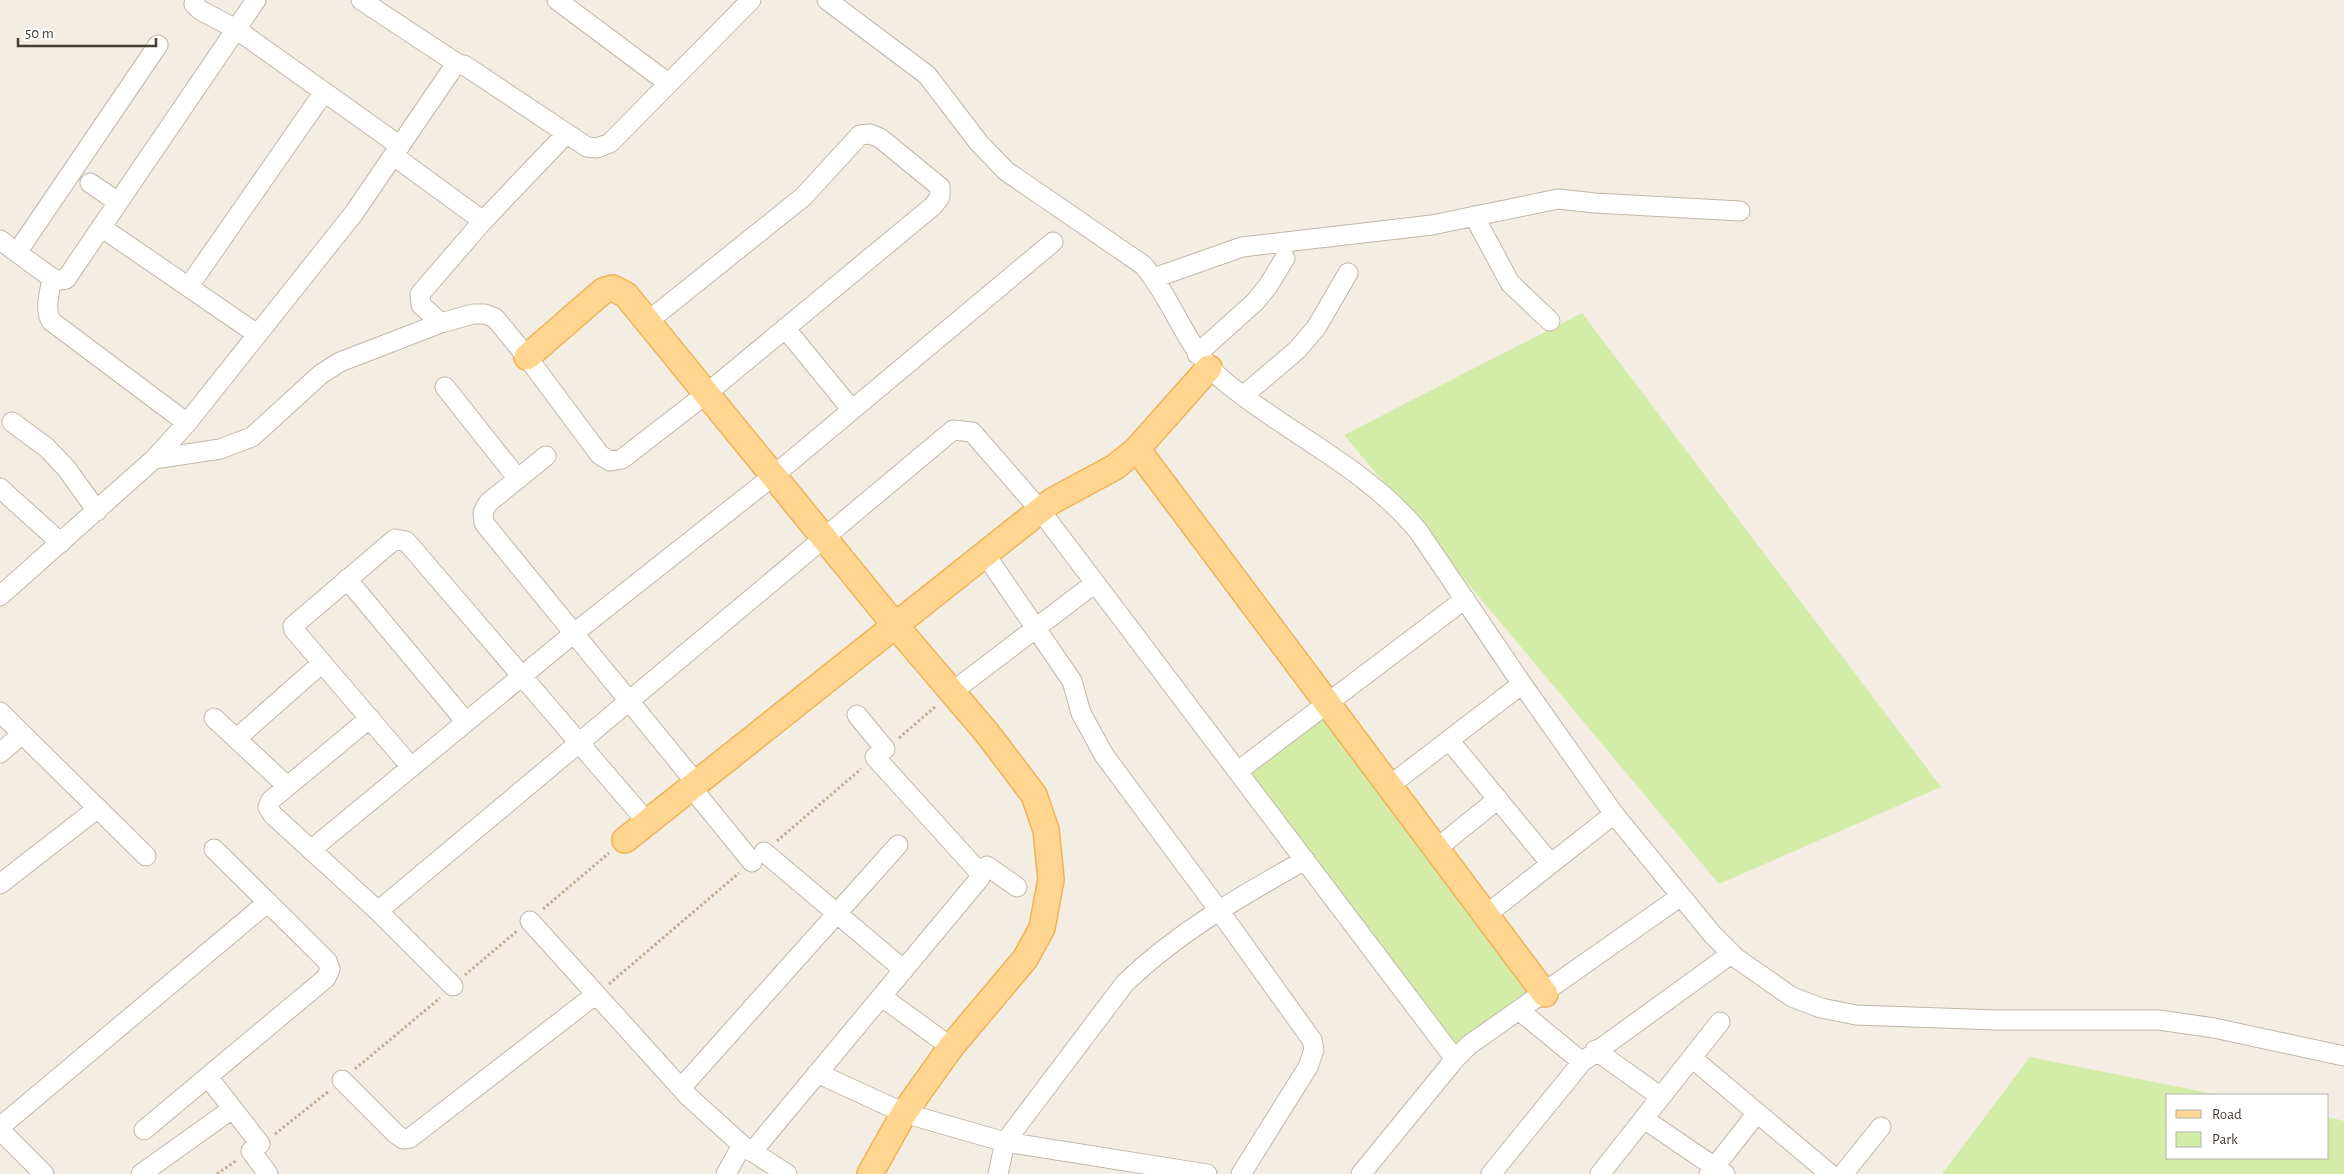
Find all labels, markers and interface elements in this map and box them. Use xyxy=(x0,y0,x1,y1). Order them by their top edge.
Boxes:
scale bar xyxy=(18,15,155,47)
text: 50 m xyxy=(25,26,54,41)
legend xyxy=(2166,1094,2329,1159)
text: Road xyxy=(2212,1107,2242,1122)
text: Park xyxy=(2212,1132,2238,1147)

